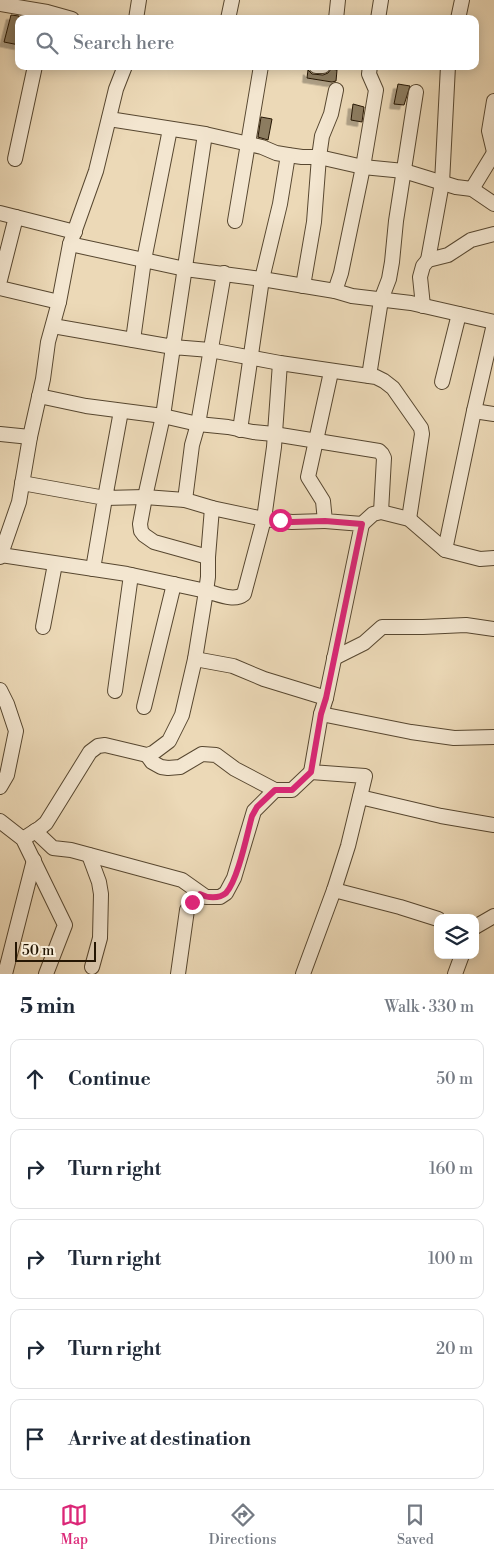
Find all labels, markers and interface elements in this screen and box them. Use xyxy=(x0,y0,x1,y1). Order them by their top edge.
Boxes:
search box xyxy=(15,15,479,70)
icon: search xyxy=(33,29,61,57)
text: Search here xyxy=(73,31,174,55)
route start xyxy=(269,509,292,532)
route end xyxy=(181,891,204,914)
map controls xyxy=(434,914,479,959)
button: layers xyxy=(434,914,479,959)
scale bar xyxy=(15,939,96,962)
text: 50 m xyxy=(22,942,54,960)
text: 5 min xyxy=(20,994,75,1020)
text: Walk · 330 m xyxy=(384,997,474,1017)
icon: ahead xyxy=(21,1065,49,1093)
text: Continue xyxy=(68,1067,151,1091)
text: 50 m xyxy=(436,1069,473,1089)
icon: right xyxy=(21,1155,49,1183)
text: Turn right xyxy=(68,1157,161,1181)
text: 160 m xyxy=(429,1159,473,1179)
icon: right xyxy=(21,1245,49,1273)
text: Turn right xyxy=(68,1247,161,1271)
text: 100 m xyxy=(428,1249,473,1269)
icon: right xyxy=(21,1335,49,1363)
text: Turn right xyxy=(68,1337,161,1361)
text: 20 m xyxy=(436,1339,473,1359)
icon: arrive xyxy=(21,1425,49,1453)
text: Arrive at destination xyxy=(68,1427,251,1451)
tab: Map xyxy=(60,1501,88,1549)
tab: Directions xyxy=(209,1501,276,1549)
tab: Saved xyxy=(397,1501,434,1549)

